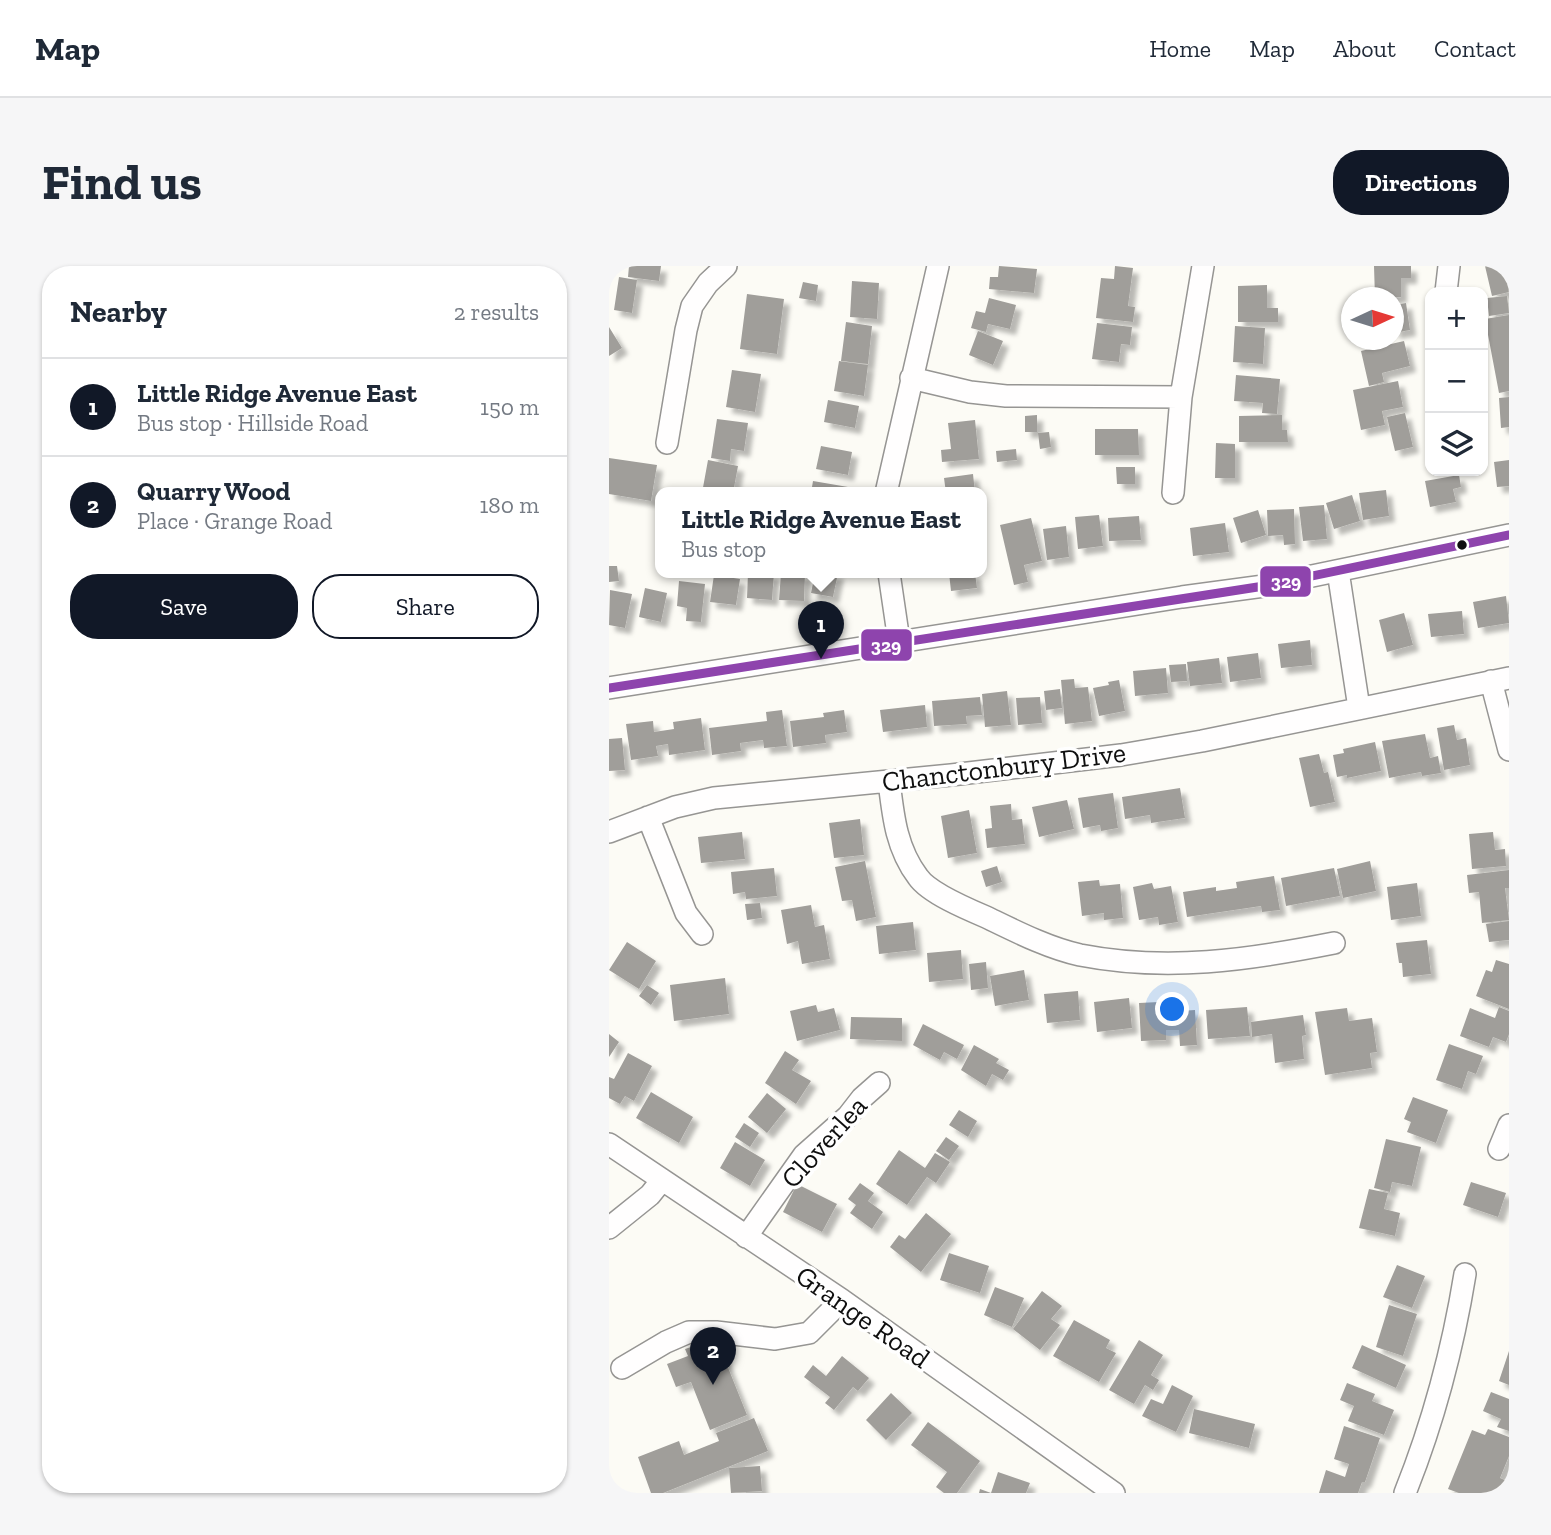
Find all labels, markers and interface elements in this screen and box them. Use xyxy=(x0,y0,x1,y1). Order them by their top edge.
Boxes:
text: Map xyxy=(35,29,100,68)
text: Home xyxy=(1149,34,1211,63)
text: Map xyxy=(1249,34,1295,63)
text: About xyxy=(1333,34,1396,63)
text: Contact xyxy=(1434,34,1516,63)
button: Directions xyxy=(1333,150,1509,215)
text: Find us xyxy=(42,153,202,212)
north arrow xyxy=(1341,287,1404,350)
map controls xyxy=(1425,287,1488,476)
button: + xyxy=(1425,287,1488,350)
text: Nearby xyxy=(70,294,167,330)
text: 2 results xyxy=(454,298,539,326)
button: − xyxy=(1425,350,1488,413)
text: Little Ridge Avenue East xyxy=(137,377,417,409)
text: 1 xyxy=(88,393,98,421)
text: 150 m xyxy=(480,393,539,421)
text: Bus stop · Hillside Road xyxy=(137,409,368,437)
button: layers xyxy=(1425,413,1488,476)
text: Quarry Wood xyxy=(137,475,290,507)
popup xyxy=(655,487,987,578)
text: 2 xyxy=(87,491,99,519)
text: 180 m xyxy=(479,491,539,519)
text: Little Ridge Avenue East xyxy=(681,503,961,535)
text: Place · Grange Road xyxy=(137,507,332,535)
text: Bus stop xyxy=(681,535,766,563)
unlabelled marker xyxy=(1455,538,1469,552)
line badge: 329 xyxy=(1259,565,1312,598)
text: 329 xyxy=(1271,570,1301,593)
button: Save xyxy=(70,574,298,639)
button: Share xyxy=(312,574,539,639)
pin: 1 xyxy=(798,601,844,659)
line badge: 329 xyxy=(860,628,913,662)
text: 329 xyxy=(871,634,901,657)
street label: Chanctonbury Drive xyxy=(880,736,1128,798)
your location xyxy=(1155,992,1189,1026)
street label: Cloverlea xyxy=(774,1089,874,1195)
street label: Grange Road xyxy=(790,1259,936,1375)
pin: 2 xyxy=(690,1327,736,1385)

